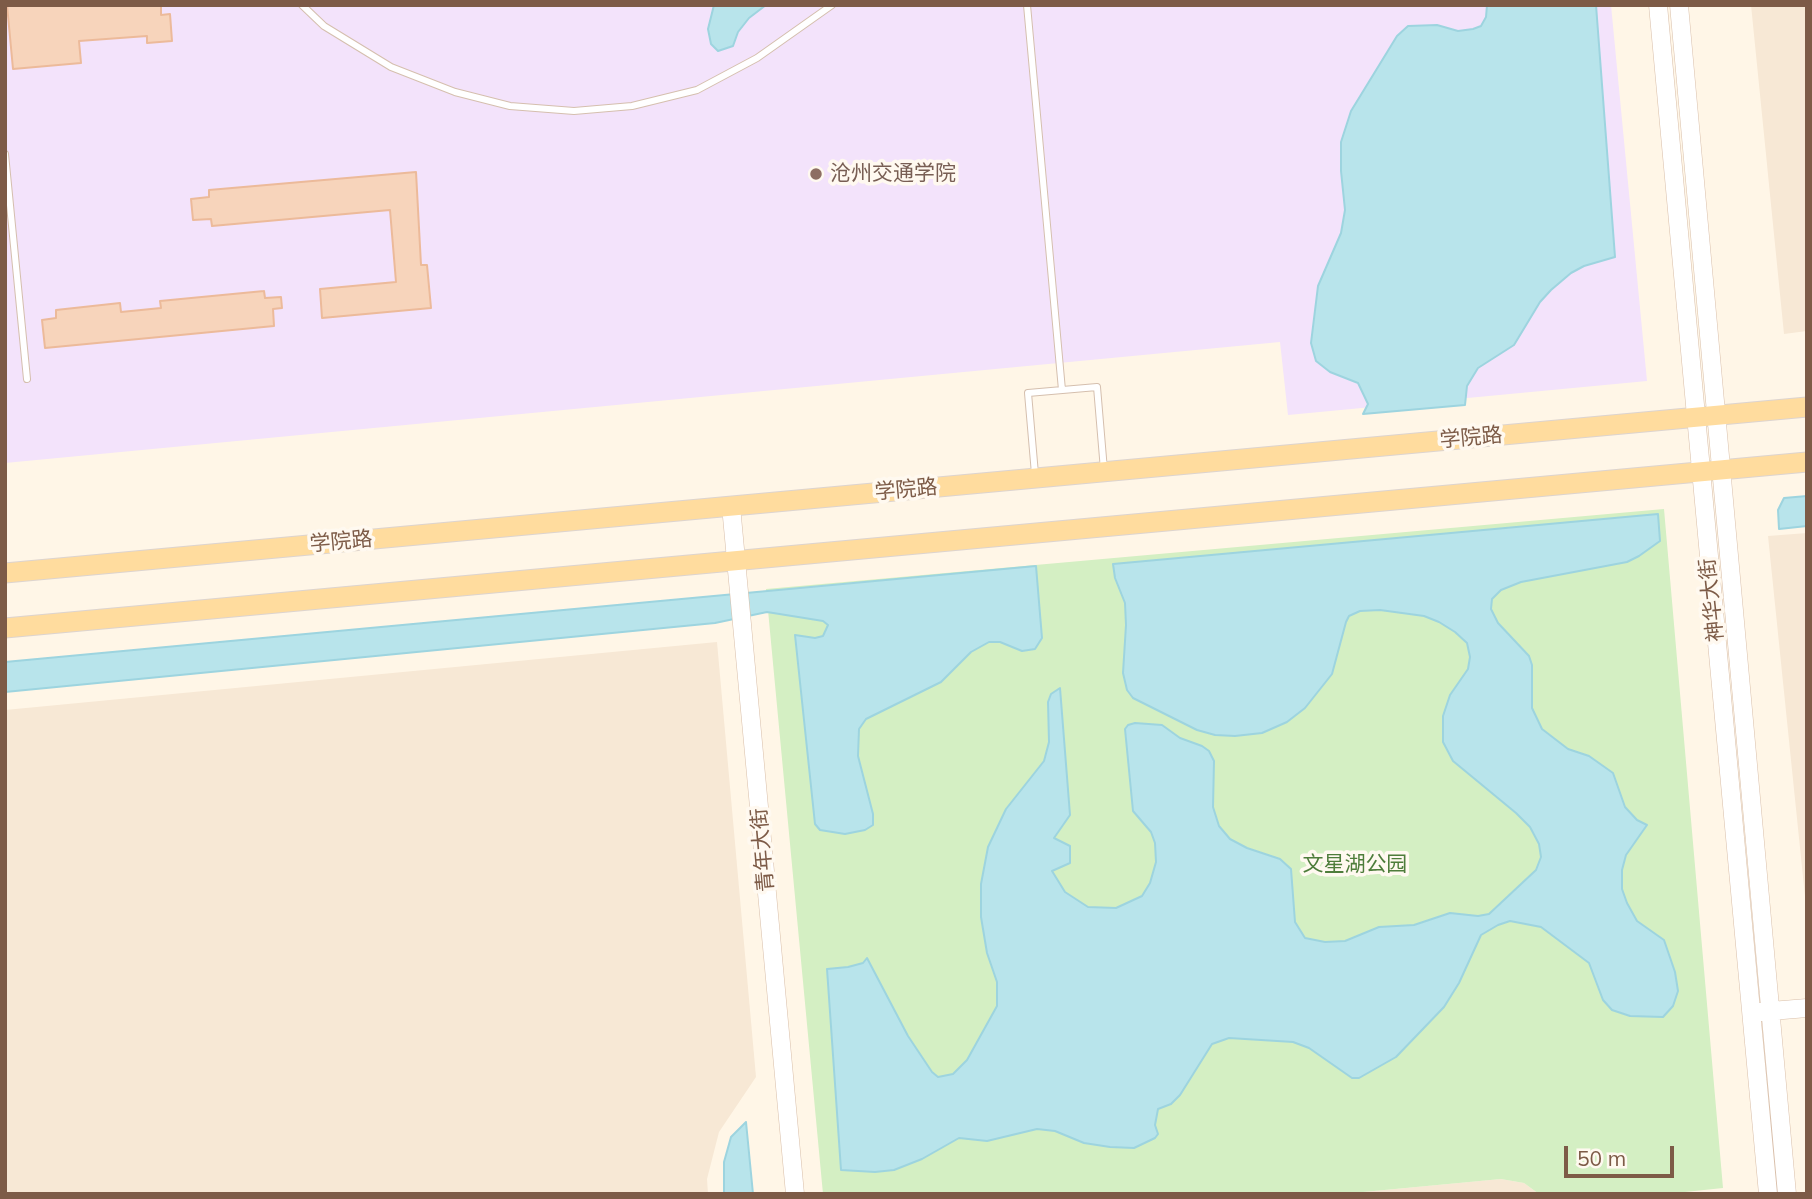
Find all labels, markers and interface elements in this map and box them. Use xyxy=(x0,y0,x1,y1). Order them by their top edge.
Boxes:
place label: 沧州交通学院 xyxy=(830,161,956,187)
marker: 沧州交通学院 xyxy=(808,166,824,182)
street label: 学院路 xyxy=(1439,423,1503,453)
street label: 学院路 xyxy=(874,475,938,505)
street label: 学院路 xyxy=(309,527,373,557)
street label: 神华大街 xyxy=(1695,557,1729,643)
street label: 青年大街 xyxy=(747,807,779,893)
park label: 文星湖公园 xyxy=(1303,852,1407,878)
scale bar xyxy=(1567,1132,1677,1176)
text: 50 m xyxy=(1577,1145,1626,1171)

